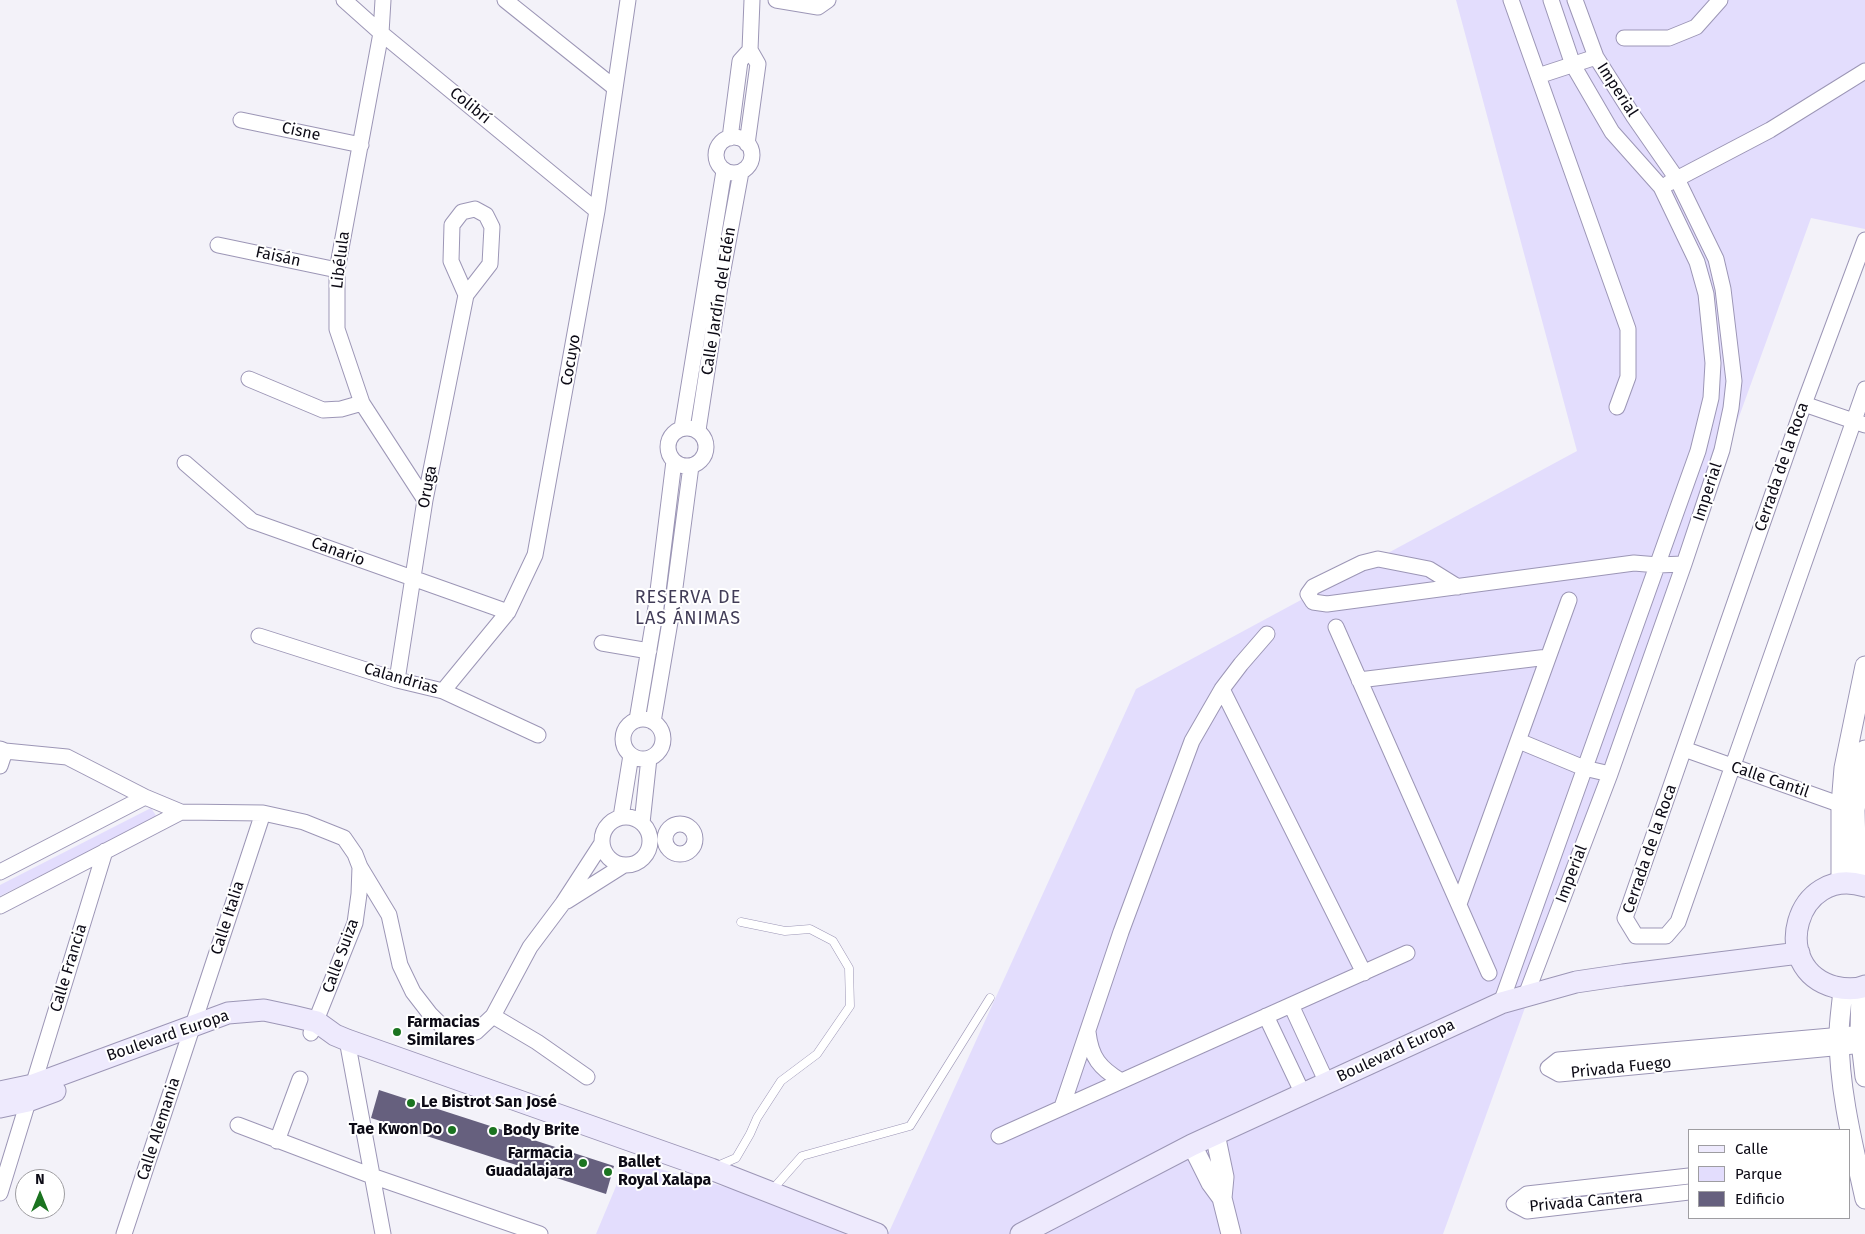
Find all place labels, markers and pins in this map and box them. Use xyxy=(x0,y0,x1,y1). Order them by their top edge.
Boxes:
place label: Farmacias Similares xyxy=(407,1013,480,1051)
marker: Farmacias Similares xyxy=(391,1026,403,1038)
place label: Le Bistrot San José xyxy=(421,1093,557,1113)
marker: Le Bistrot San José xyxy=(405,1097,417,1109)
place label: Tae Kwon Do xyxy=(349,1120,442,1140)
place label: Body Brite xyxy=(503,1121,579,1141)
marker: Tae Kwon Do xyxy=(446,1124,458,1136)
marker: Body Brite xyxy=(487,1125,499,1137)
place label: Farmacia Guadalajara xyxy=(485,1144,573,1182)
place label: Ballet Royal Xalapa xyxy=(618,1153,711,1191)
marker: Farmacia Guadalajara xyxy=(577,1157,589,1169)
marker: Ballet Royal Xalapa xyxy=(602,1166,614,1178)

